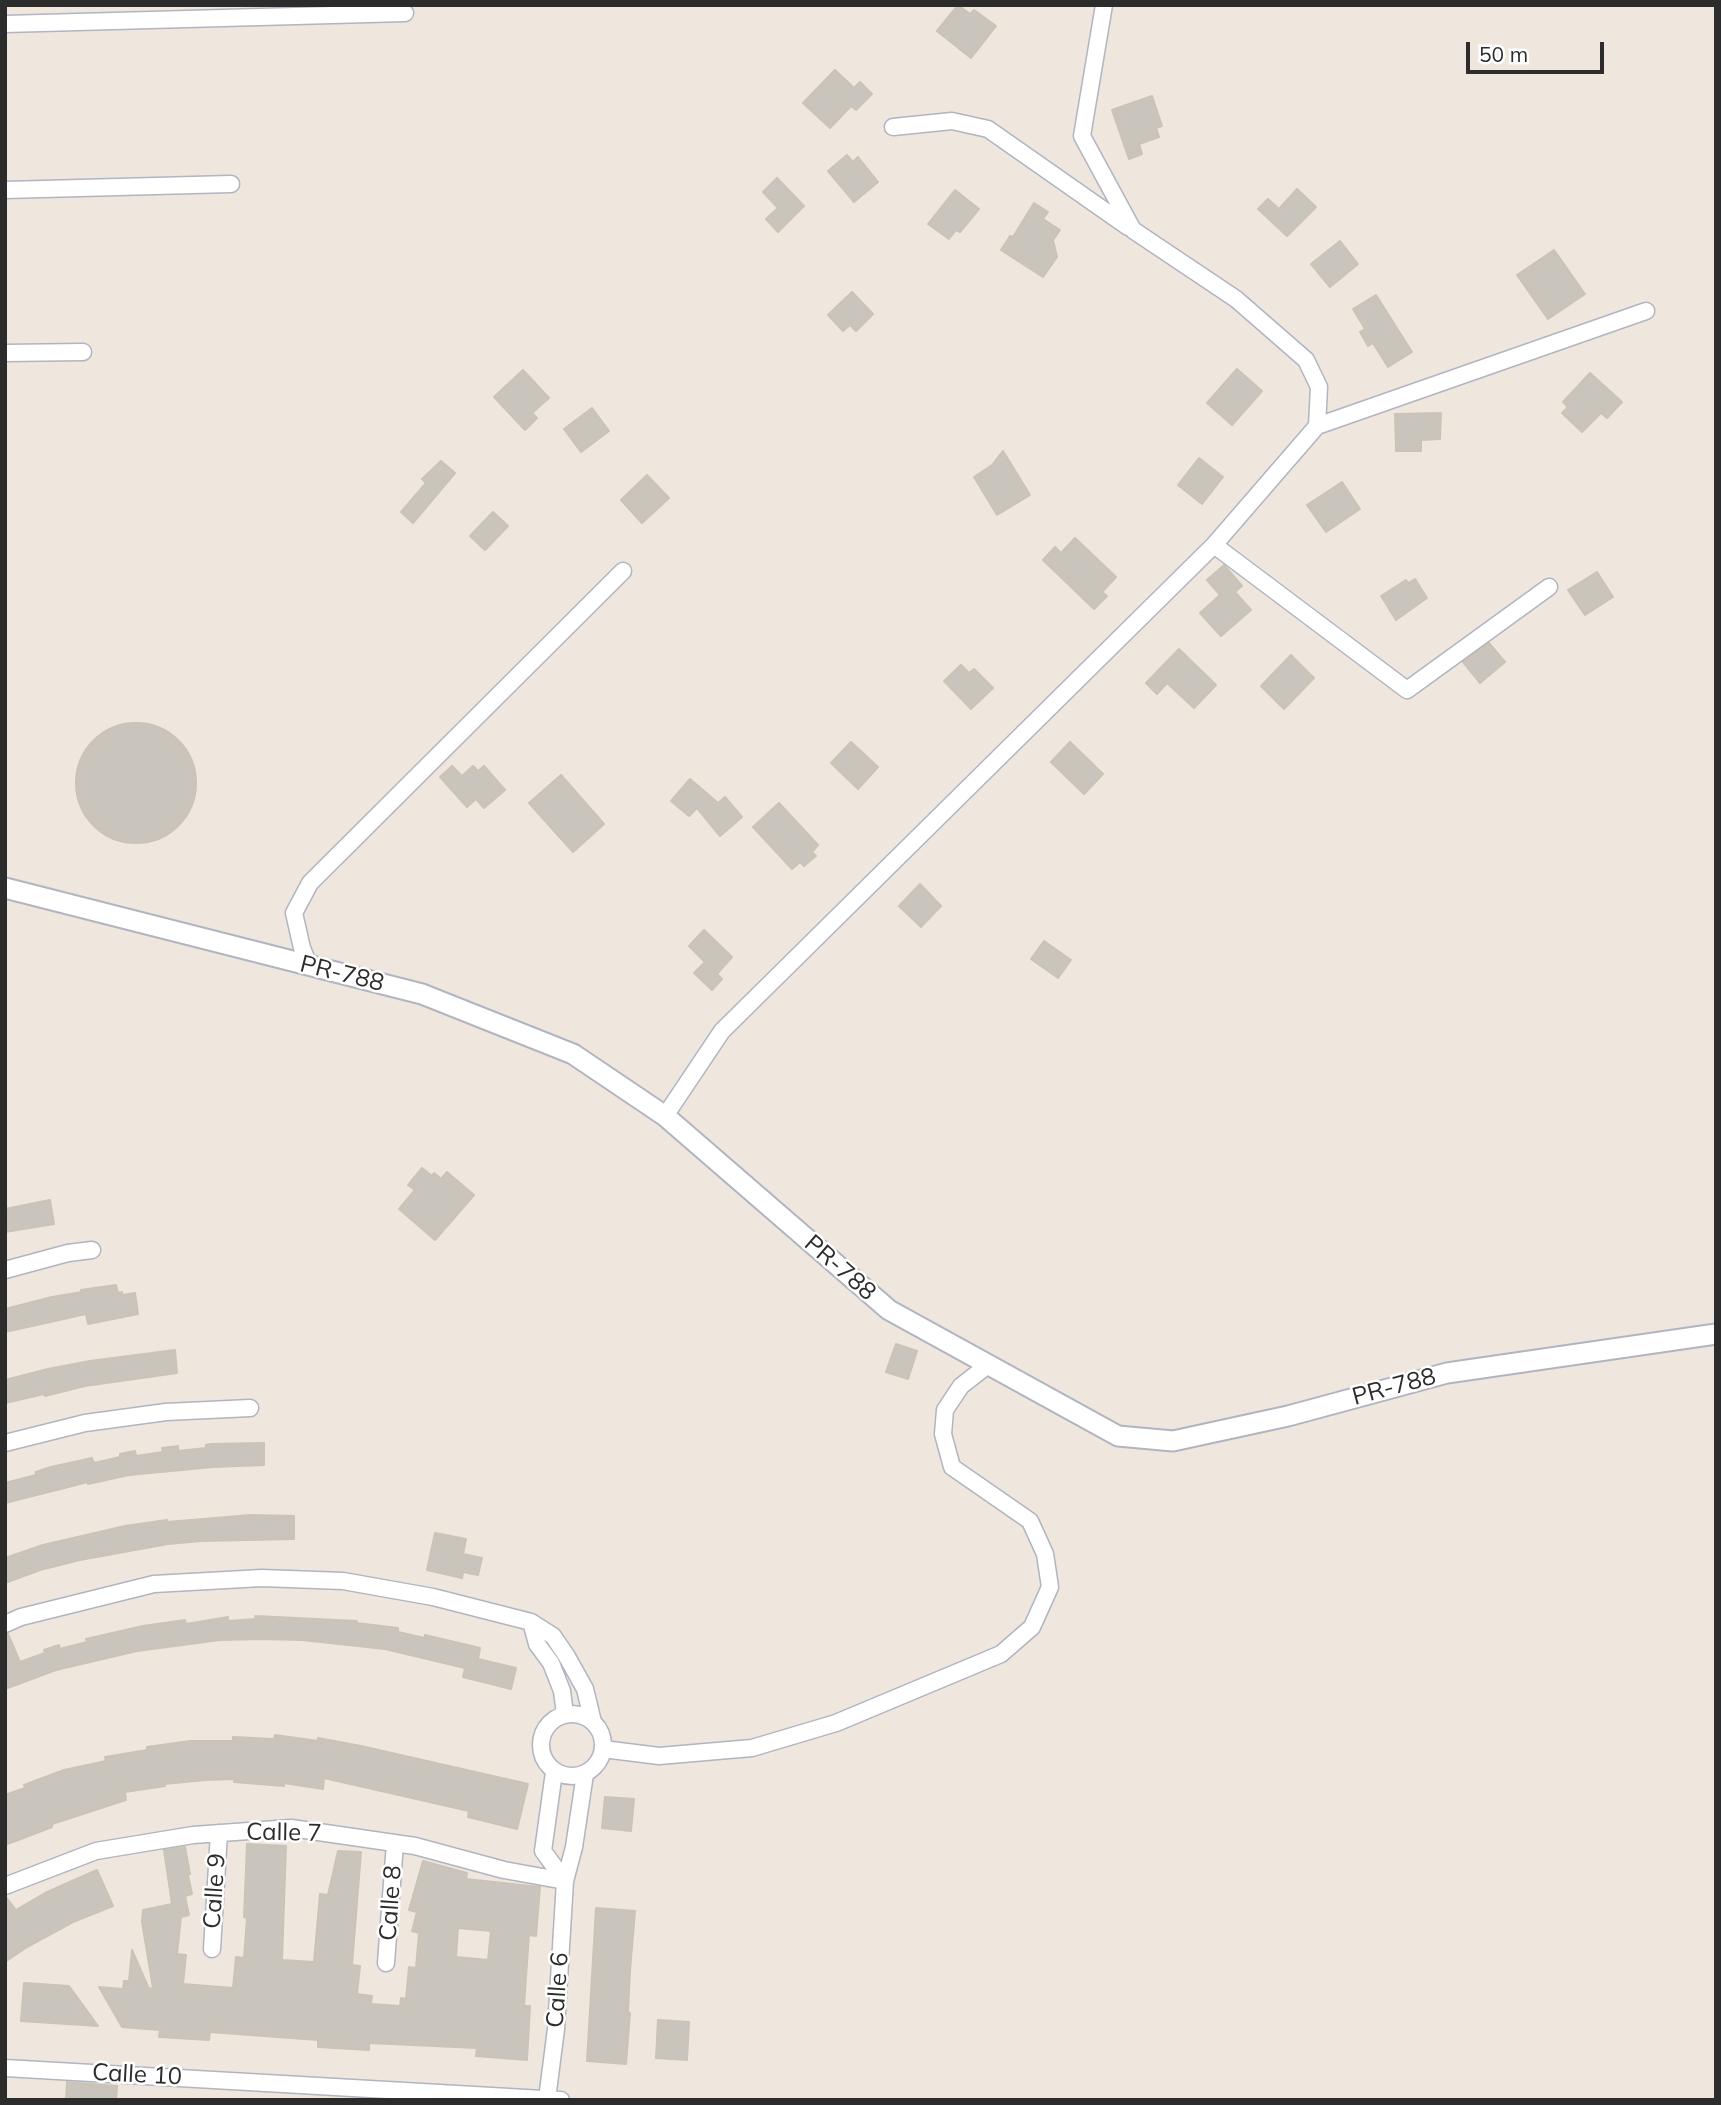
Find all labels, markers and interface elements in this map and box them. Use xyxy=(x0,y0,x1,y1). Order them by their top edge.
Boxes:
scale bar xyxy=(1469,28,1607,72)
text: 50 m xyxy=(1479,41,1528,67)
street label: PR-788 xyxy=(297,950,387,998)
street label: PR-788 xyxy=(798,1229,882,1307)
street label: PR-788 xyxy=(1349,1362,1439,1412)
street label: Calle 7 xyxy=(246,1818,322,1848)
street label: Calle 9 xyxy=(198,1852,232,1930)
street label: Calle 8 xyxy=(374,1864,408,1942)
street label: Calle 6 xyxy=(541,1951,575,2029)
street label: Calle 10 xyxy=(91,2058,183,2092)

